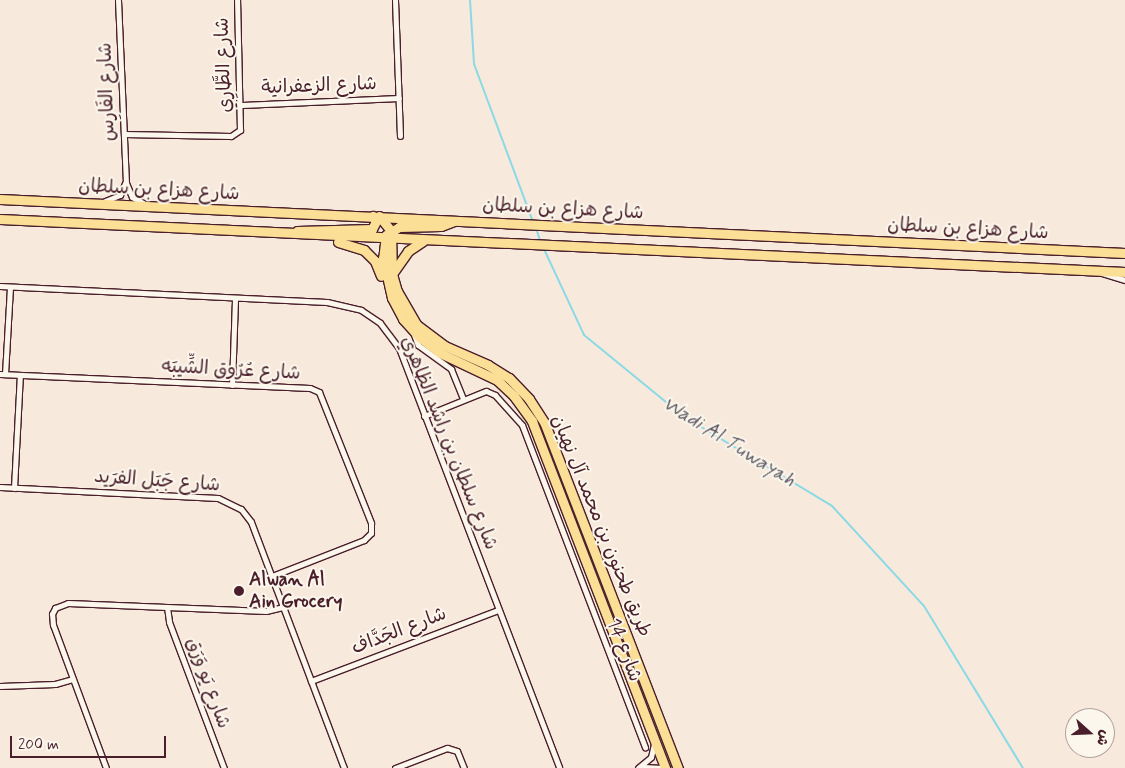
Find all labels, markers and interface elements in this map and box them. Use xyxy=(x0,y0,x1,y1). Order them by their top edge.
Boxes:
street label: شارع الطَّارِي xyxy=(211,17,237,113)
street label: شارع الفَارِس xyxy=(94,42,120,142)
street label: شارع الزعفرانية xyxy=(261,73,377,99)
street label: شارع هزاع بن سلطان xyxy=(78,174,240,206)
street label: شارع هزاع بن سلطان xyxy=(482,193,644,225)
street label: شارع هزاع بن سلطان xyxy=(887,213,1049,245)
street label: شارع سلطان بن راشد الظاهري xyxy=(396,333,502,553)
street label: شارع عُرُوق الشِّيبَه xyxy=(161,355,301,385)
water label: Wadi Al Tuwayah xyxy=(662,394,796,490)
street label: طريق طحنون بن محمد آل نهيان xyxy=(546,412,656,640)
street label: شارع جَبَل الفرَيد xyxy=(93,465,221,497)
place label: Alwan Al Ain Grocery xyxy=(249,569,342,613)
marker: Alwan Al Ain Grocery xyxy=(233,585,245,597)
street label: شارع الجَدَّاف xyxy=(348,602,450,660)
street label: شارع 14 xyxy=(601,615,647,685)
street label: شارع يَو وَرَق xyxy=(181,634,235,732)
north arrow xyxy=(1065,708,1115,758)
scale bar xyxy=(12,726,169,758)
text: ش xyxy=(1092,727,1114,748)
text: 200 m xyxy=(18,735,59,755)

